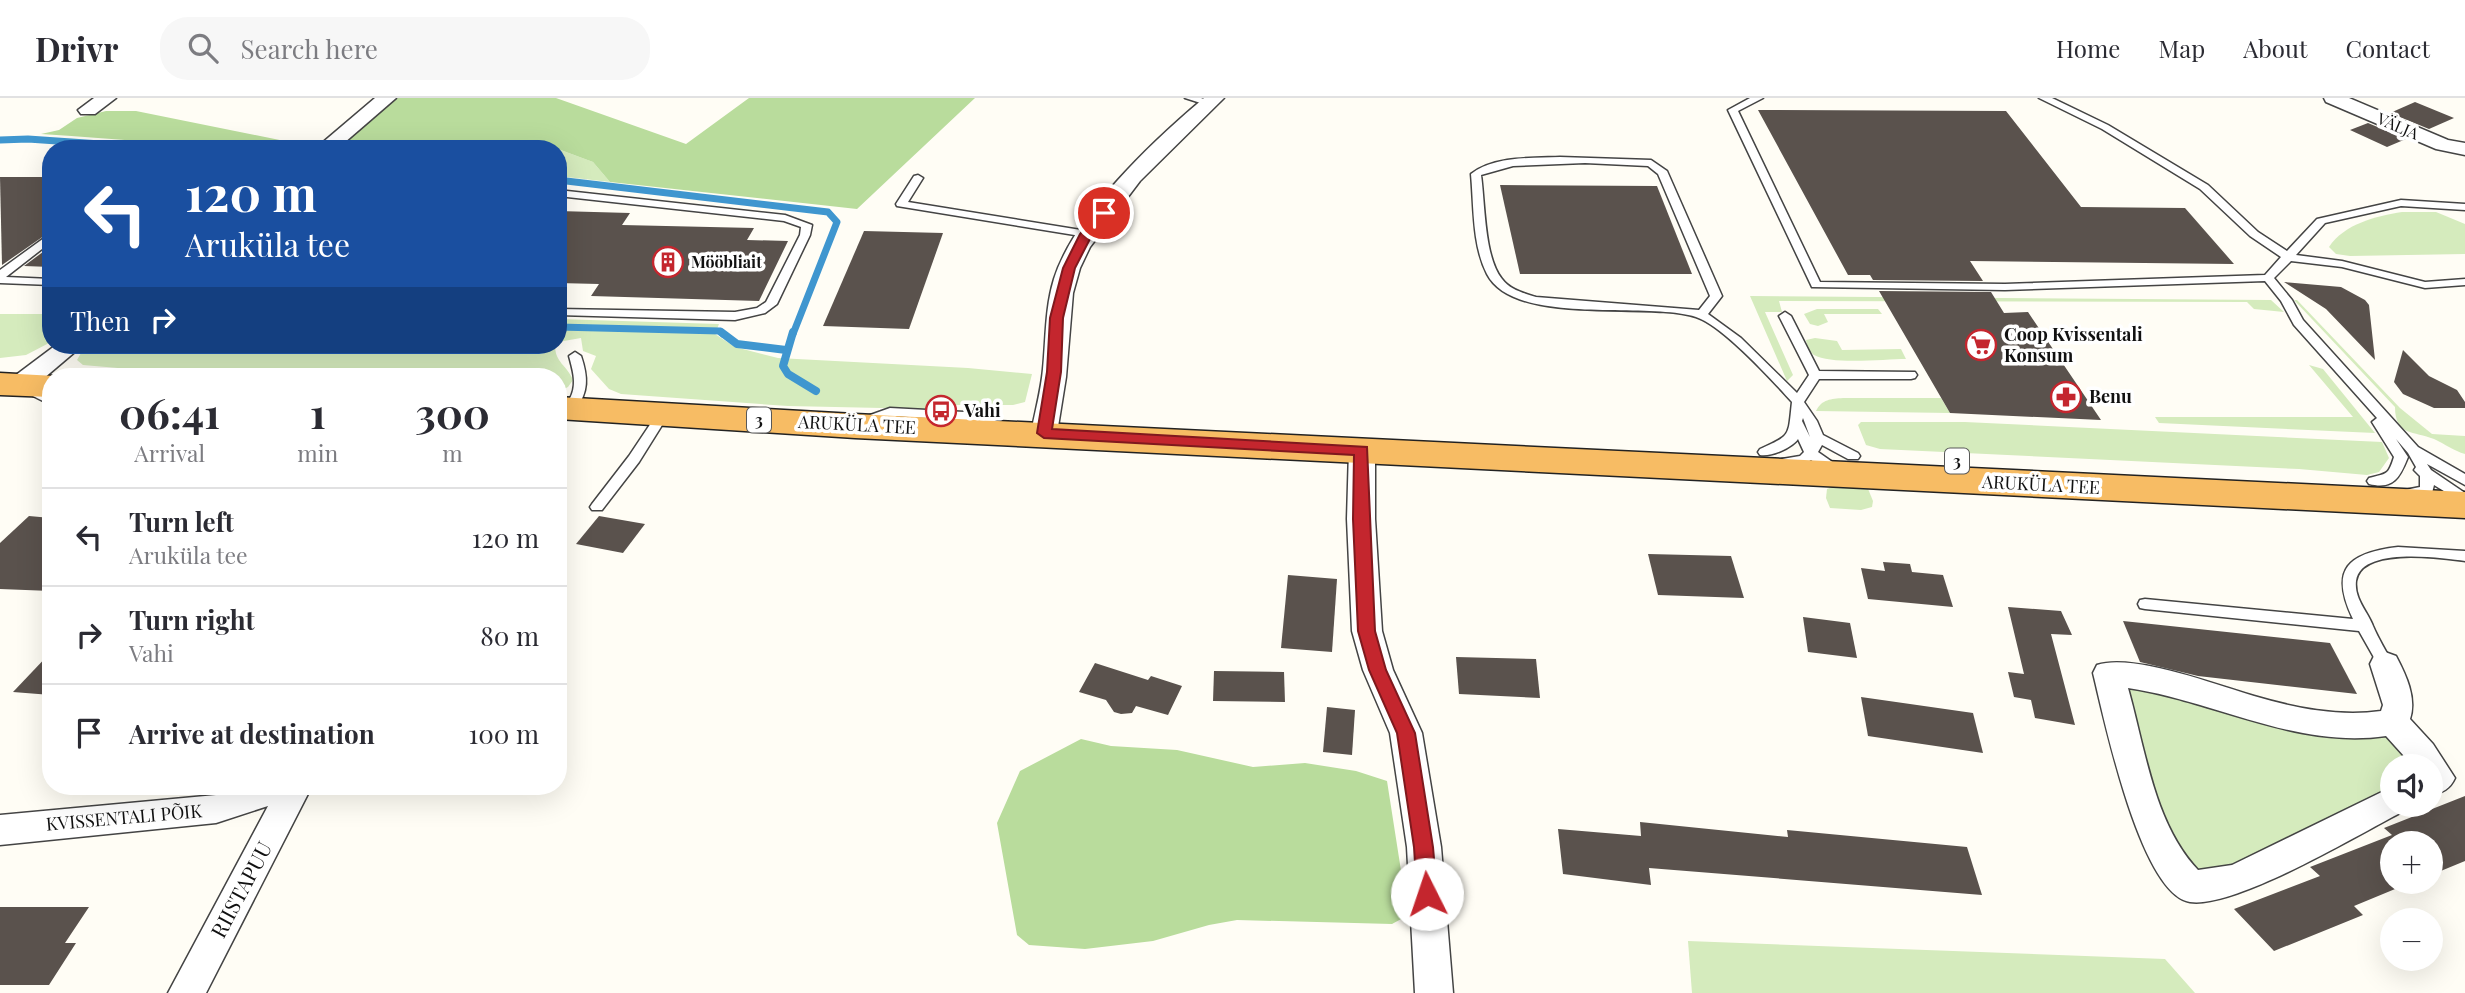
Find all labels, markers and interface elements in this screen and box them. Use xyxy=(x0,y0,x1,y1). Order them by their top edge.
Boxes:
search box xyxy=(160,17,650,80)
text: Drivr xyxy=(35,26,118,70)
icon: search xyxy=(184,29,222,67)
text: Search here xyxy=(240,31,378,66)
text: Home xyxy=(2056,32,2120,64)
text: Map xyxy=(2158,32,2205,64)
text: About xyxy=(2243,32,2307,64)
text: Contact xyxy=(2345,32,2430,64)
street label: VÄLJA xyxy=(2373,107,2423,144)
text: 120 m xyxy=(185,159,317,224)
icon: left xyxy=(70,168,161,259)
pin xyxy=(1074,183,1134,243)
icon: arrive xyxy=(1085,194,1123,232)
text: Aruküla tee xyxy=(185,222,350,265)
building icon: Mööbliait xyxy=(651,245,685,279)
place label: Mööbliait xyxy=(691,251,762,272)
icon: right xyxy=(144,301,182,339)
text: Then xyxy=(70,303,130,338)
place label: Coop Kvissentali Konsum xyxy=(2004,322,2143,367)
supermarket icon: Coop Kvissentali Konsum xyxy=(1964,328,1998,362)
pharmacy icon: Benu xyxy=(2049,380,2083,414)
text: 06:41 xyxy=(119,384,220,440)
text: 1 xyxy=(310,384,326,440)
text: 300 xyxy=(415,384,490,440)
place label: Benu xyxy=(2089,384,2132,408)
bus stop icon: Vahi xyxy=(924,394,958,428)
place label: Vahi xyxy=(963,398,1001,422)
road number: 3 xyxy=(747,408,771,432)
street label: ARUKÜLA TEE xyxy=(797,409,917,439)
text: Arrival xyxy=(134,437,205,468)
text: min xyxy=(297,437,338,468)
text: m xyxy=(442,437,463,468)
road number: 3 xyxy=(1945,448,1969,474)
street label: ARUKÜLA TEE xyxy=(1981,469,2101,499)
text: Turn left xyxy=(129,504,234,539)
icon: left xyxy=(70,518,108,556)
text: 120 m xyxy=(472,520,539,555)
text: Aruküla tee xyxy=(129,539,248,570)
text: Turn right xyxy=(129,602,255,637)
icon: right xyxy=(70,616,108,654)
text: 80 m xyxy=(480,618,539,653)
text: Vahi xyxy=(129,637,174,668)
icon: arrive xyxy=(70,714,108,752)
text: Arrive at destination xyxy=(129,716,375,751)
text: 100 m xyxy=(469,716,539,751)
map controls xyxy=(2380,754,2443,971)
button: sound xyxy=(2380,754,2443,817)
street label: KVISSENTALI PÕIK xyxy=(45,798,203,836)
button: + xyxy=(2380,831,2443,894)
street label: RIISTAPUU xyxy=(203,836,277,942)
position arrow xyxy=(1390,857,1464,931)
button: − xyxy=(2380,908,2443,971)

